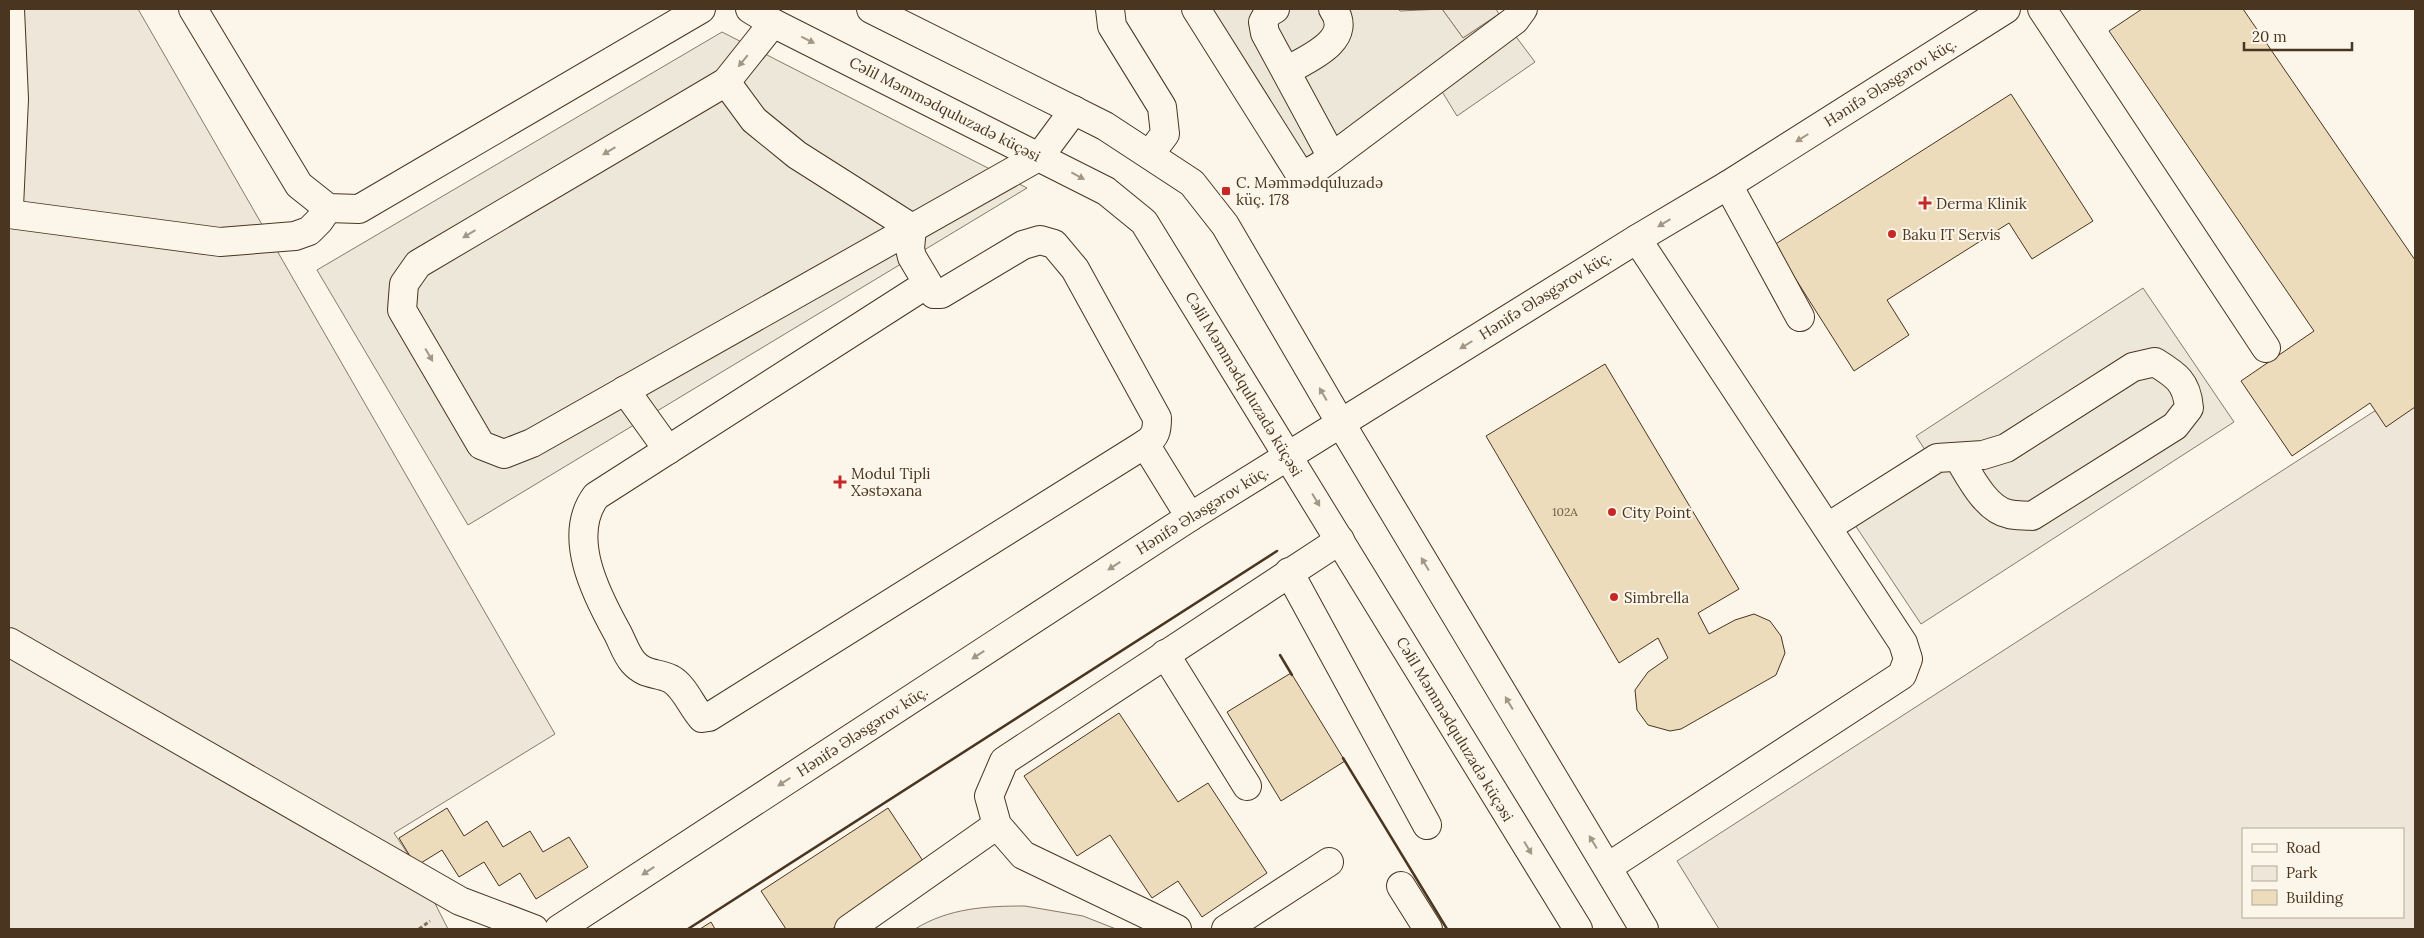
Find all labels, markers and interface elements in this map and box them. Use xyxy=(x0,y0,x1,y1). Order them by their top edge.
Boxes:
scale bar xyxy=(2244,20,2352,52)
text: 20 m xyxy=(2252,27,2287,46)
street label: Hənifə Ələsgərov küç. xyxy=(1820,33,1960,131)
one-way arrow xyxy=(801,36,815,44)
street label: Cəlil Məmmədquluzadə küçəsi xyxy=(846,52,1044,166)
one-way arrow xyxy=(737,54,748,67)
one-way arrow xyxy=(1796,133,1809,142)
one-way arrow xyxy=(603,146,616,155)
one-way arrow xyxy=(1071,172,1086,180)
place label: C. Məmmədquluzadə küç. 178 xyxy=(1236,173,1383,209)
marker: C. Məmmədquluzadə küç. 178 xyxy=(1220,185,1232,197)
place label: Derma Klinik xyxy=(1936,194,2027,213)
marker: Derma Klinik xyxy=(1918,196,1932,210)
one-way arrow xyxy=(1657,218,1670,227)
place label: Baku IT Servis xyxy=(1902,225,2001,244)
marker: Baku IT Servis xyxy=(1886,228,1898,240)
one-way arrow xyxy=(463,229,476,238)
street label: Hənifə Ələsgərov küç. xyxy=(1475,246,1615,344)
street label: Cəlil Məmmədquluzadə küçəsi xyxy=(1181,288,1307,480)
one-way arrow xyxy=(1459,340,1472,349)
one-way arrow xyxy=(424,349,433,362)
one-way arrow xyxy=(1319,388,1328,401)
street label: Hənifə Ələsgərov küç. xyxy=(1132,461,1272,559)
place label: Modul Tipli Xəstəxana xyxy=(851,464,930,500)
marker: Modul Tipli Xəstəxana xyxy=(833,475,847,489)
one-way arrow xyxy=(1311,494,1320,507)
place label: City Point xyxy=(1622,503,1692,522)
house number: 102A xyxy=(1552,504,1578,519)
marker: City Point xyxy=(1606,506,1618,518)
one-way arrow xyxy=(1420,557,1429,570)
one-way arrow xyxy=(1108,561,1121,571)
place label: Simbrella xyxy=(1624,588,1689,607)
marker: Simbrella xyxy=(1608,591,1620,603)
street label: Cəlil Məmmədquluzadə küçəsi xyxy=(1392,633,1518,825)
one-way arrow xyxy=(972,650,985,660)
street label: Hənifə Ələsgərov küç. xyxy=(793,681,931,781)
one-way arrow xyxy=(1504,696,1513,709)
one-way arrow xyxy=(777,778,790,787)
legend xyxy=(2242,828,2404,918)
one-way arrow xyxy=(1588,835,1597,848)
text: Road xyxy=(2286,838,2321,857)
one-way arrow xyxy=(1524,842,1533,855)
text: Park xyxy=(2286,863,2317,882)
one-way arrow xyxy=(641,866,654,876)
text: Building xyxy=(2286,888,2344,907)

